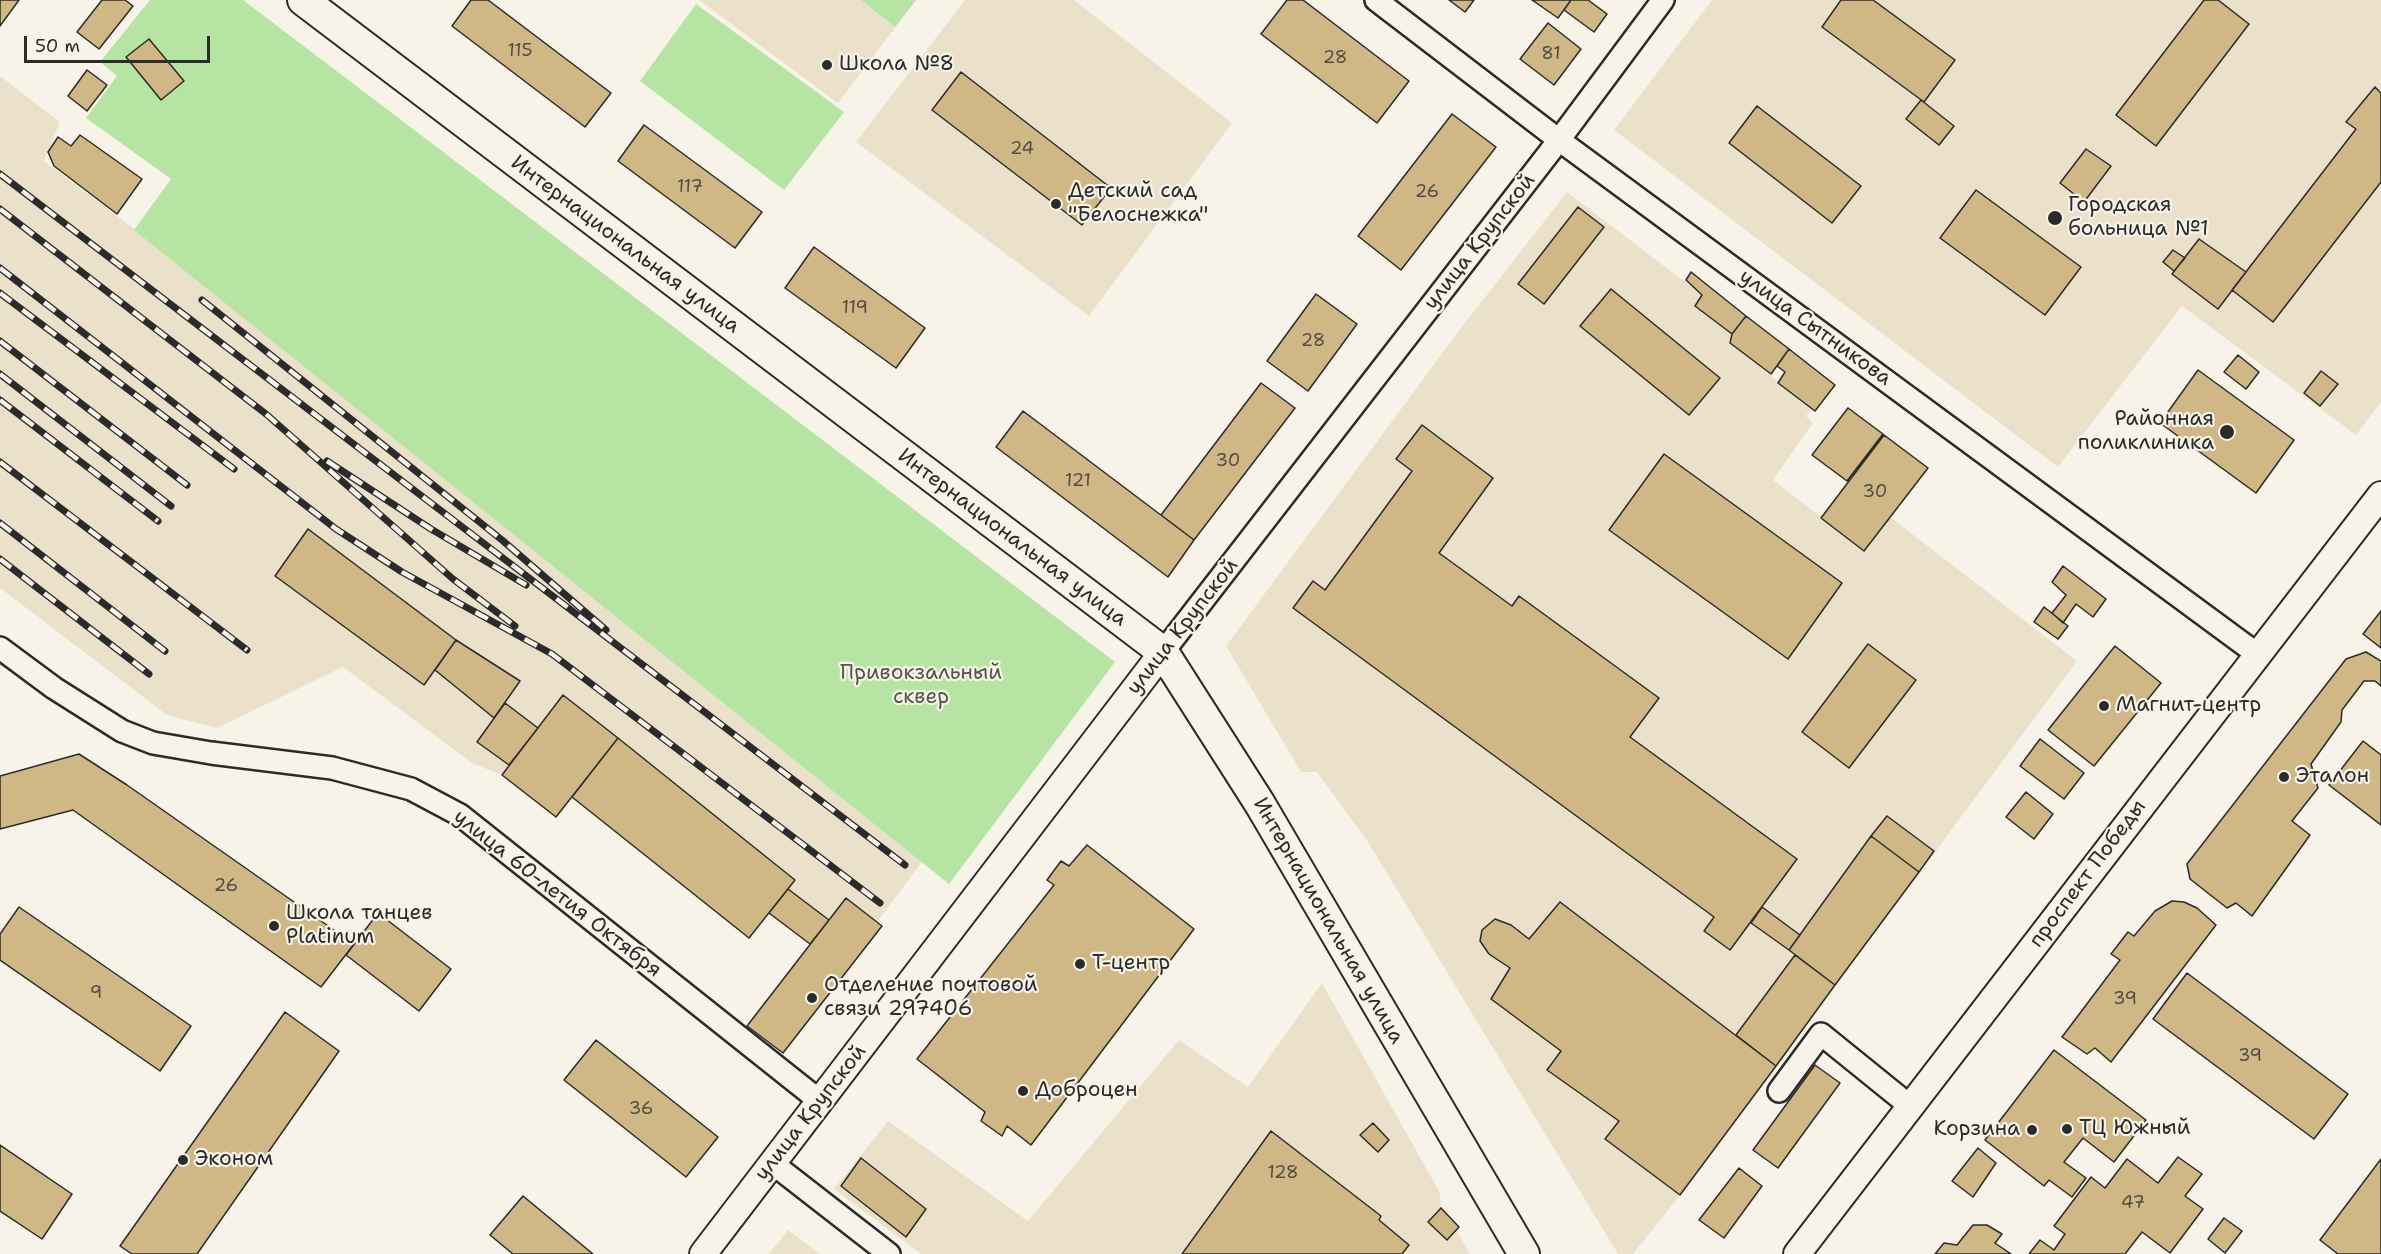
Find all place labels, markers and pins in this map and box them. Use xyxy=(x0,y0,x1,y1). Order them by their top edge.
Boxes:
place label: Школа №8 xyxy=(839,52,954,78)
marker: Школа №8 xyxy=(820,58,834,72)
place label: Детский сад "Белоснежка" xyxy=(1068,179,1208,229)
place label: Городская больница №1 xyxy=(2068,193,2209,243)
marker: Детский сад "Белоснежка" xyxy=(1049,197,1063,211)
marker: Городская больница №1 xyxy=(2046,209,2064,227)
place label: Районная поликлиника xyxy=(2078,407,2214,457)
marker: Районная поликлиника xyxy=(2218,423,2236,441)
place label: Магнит-центр xyxy=(2116,693,2261,719)
marker: Магнит-центр xyxy=(2097,699,2111,713)
place label: Эталон xyxy=(2296,764,2369,790)
marker: Эталон xyxy=(2277,770,2291,784)
place label: Школа танцев Platinum xyxy=(286,901,432,951)
marker: Школа танцев Platinum xyxy=(267,919,281,933)
place label: Т-центр xyxy=(1092,951,1170,977)
marker: Т-центр xyxy=(1073,957,1087,971)
place label: Отделение почтовой связи 297406 xyxy=(824,973,1038,1023)
marker: Отделение почтовой связи 297406 xyxy=(805,991,819,1005)
place label: Доброцен xyxy=(1035,1078,1138,1104)
marker: Доброцен xyxy=(1016,1084,1030,1098)
place label: ТЦ Южный xyxy=(2079,1116,2190,1142)
place label: Корзина xyxy=(1933,1117,2020,1143)
marker: ТЦ Южный xyxy=(2060,1122,2074,1136)
marker: Корзина xyxy=(2025,1123,2039,1137)
place label: Эконом xyxy=(195,1147,273,1173)
marker: Эконом xyxy=(176,1153,190,1167)

